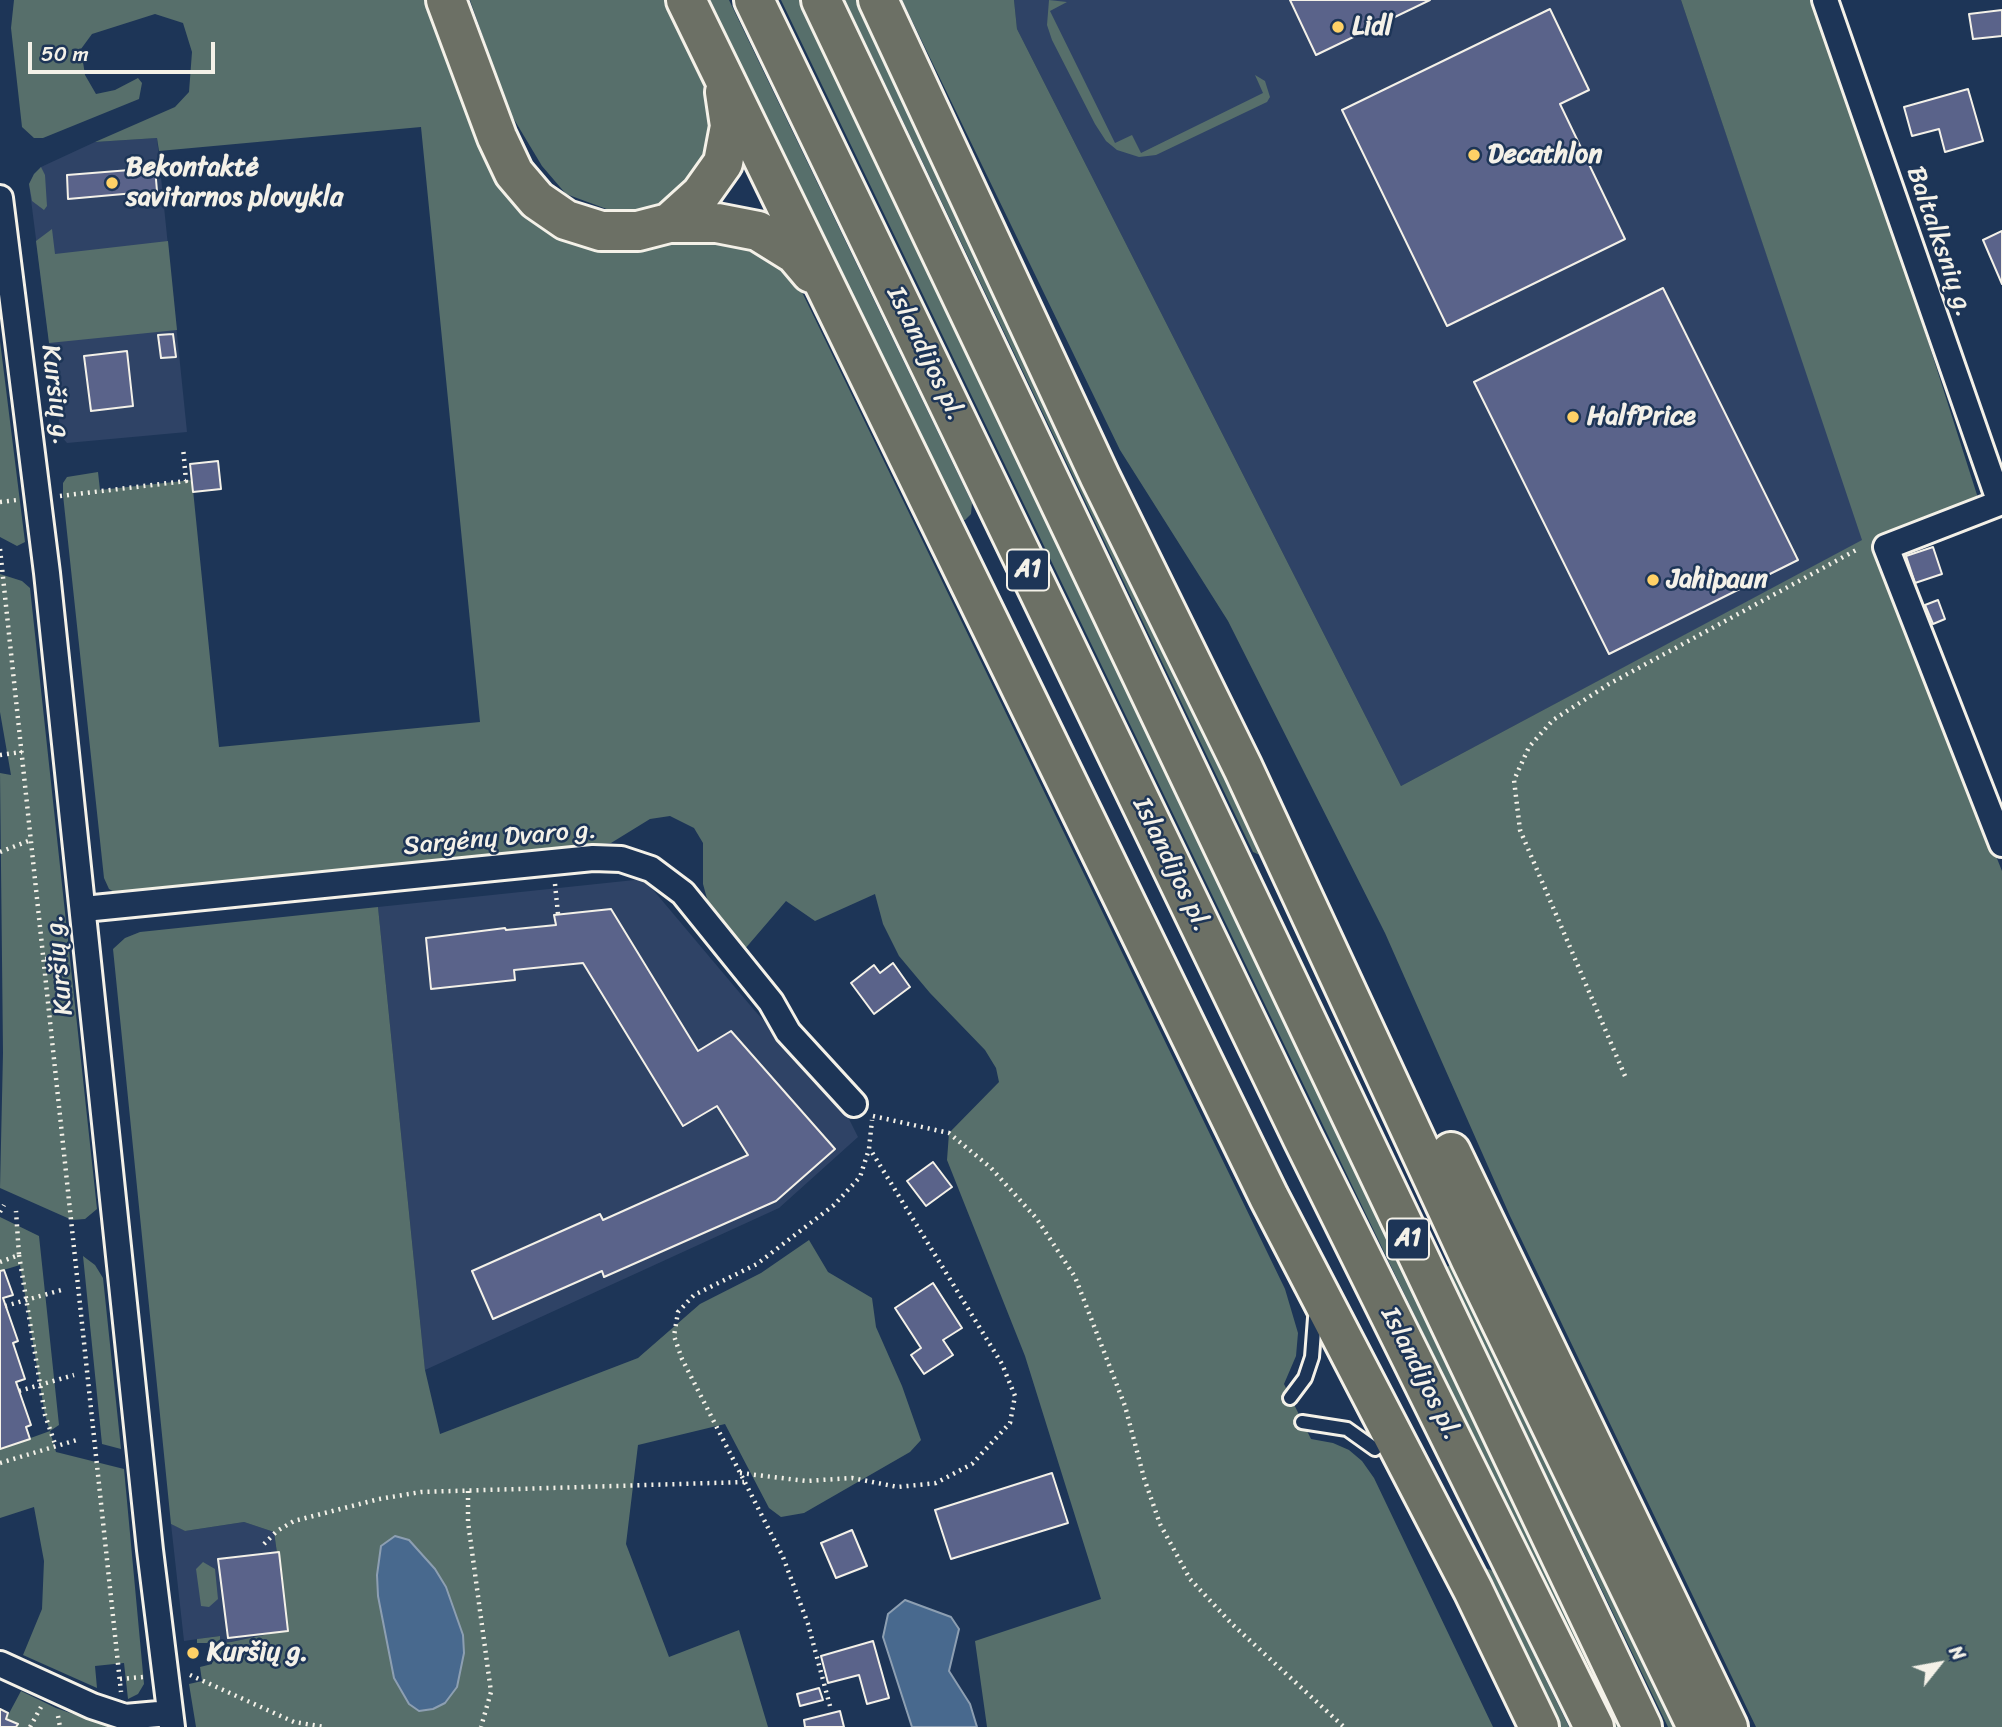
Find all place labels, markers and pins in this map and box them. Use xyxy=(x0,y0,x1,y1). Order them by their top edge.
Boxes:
place label: Lidl xyxy=(1352,11,1392,43)
marker: Lidl xyxy=(1330,19,1346,35)
place label: Decathlon xyxy=(1488,139,1602,171)
marker: Decathlon xyxy=(1466,147,1482,163)
place label: Bekontaktė savitarnos plovykla xyxy=(126,152,343,214)
marker: Bekontaktė savitarnos plovykla xyxy=(104,175,120,191)
place label: HalfPrice xyxy=(1587,401,1696,433)
marker: HalfPrice xyxy=(1565,409,1581,425)
place label: Jahipaun xyxy=(1667,564,1768,596)
marker: Jahipaun xyxy=(1645,572,1661,588)
place label: Kuršių g. xyxy=(207,1637,308,1669)
marker: Kuršių g. xyxy=(185,1645,201,1661)

